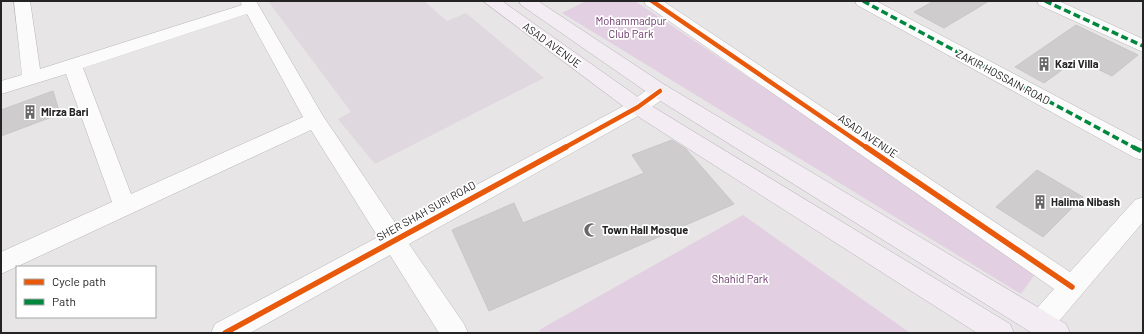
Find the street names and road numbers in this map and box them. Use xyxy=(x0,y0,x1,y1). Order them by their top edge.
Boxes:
street label: ASAD AVENUE xyxy=(521,19,584,70)
street label: ZAKIR HOSSAIN ROAD xyxy=(954,46,1053,107)
street label: ASAD AVENUE xyxy=(836,111,901,160)
street label: SHER SHAH SURI ROAD xyxy=(374,178,478,243)

